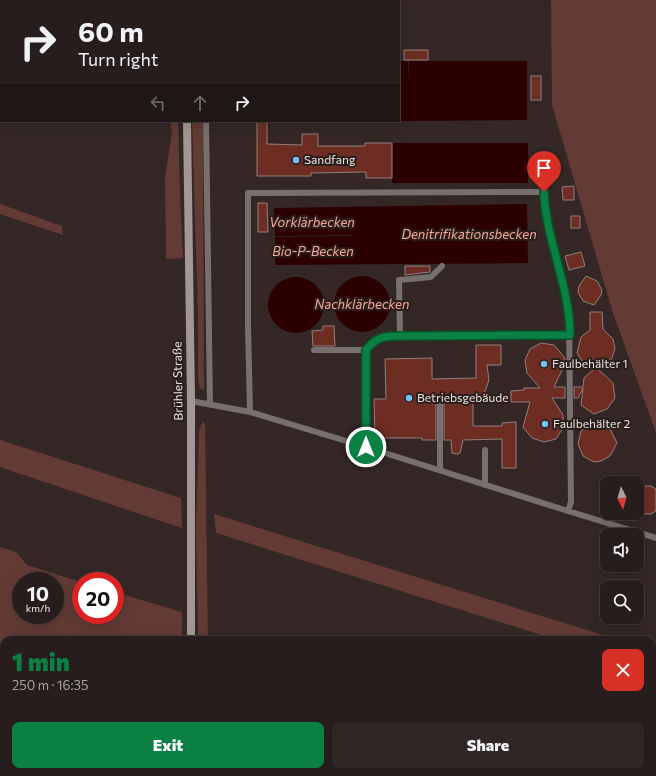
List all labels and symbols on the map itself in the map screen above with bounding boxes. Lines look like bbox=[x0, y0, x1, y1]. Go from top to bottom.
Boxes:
pin bbox=[527, 151, 561, 192]
place label: Sandfang bbox=[304, 152, 356, 166]
marker: Sandfang bbox=[291, 155, 301, 165]
water label: Vorklärbecken bbox=[269, 214, 355, 230]
water label: Denitrifikationsbecken bbox=[401, 226, 537, 242]
water label: Bio-P-Becken bbox=[272, 243, 354, 259]
water label: Nachklärbecken bbox=[315, 296, 409, 312]
street label: Brühler Straße bbox=[169, 341, 185, 421]
place label: Faulbehälter 1 bbox=[552, 356, 628, 370]
marker: Faulbehälter 1 bbox=[539, 359, 549, 369]
place label: Betriebsgebäude bbox=[417, 390, 509, 404]
marker: Betriebsgebäude bbox=[404, 393, 414, 403]
place label: Faulbehälter 2 bbox=[553, 416, 630, 430]
marker: Faulbehälter 2 bbox=[540, 419, 550, 429]
position arrow bbox=[345, 426, 387, 468]
north arrow bbox=[600, 476, 644, 520]
speed limit sign: 20 bbox=[72, 572, 124, 624]

